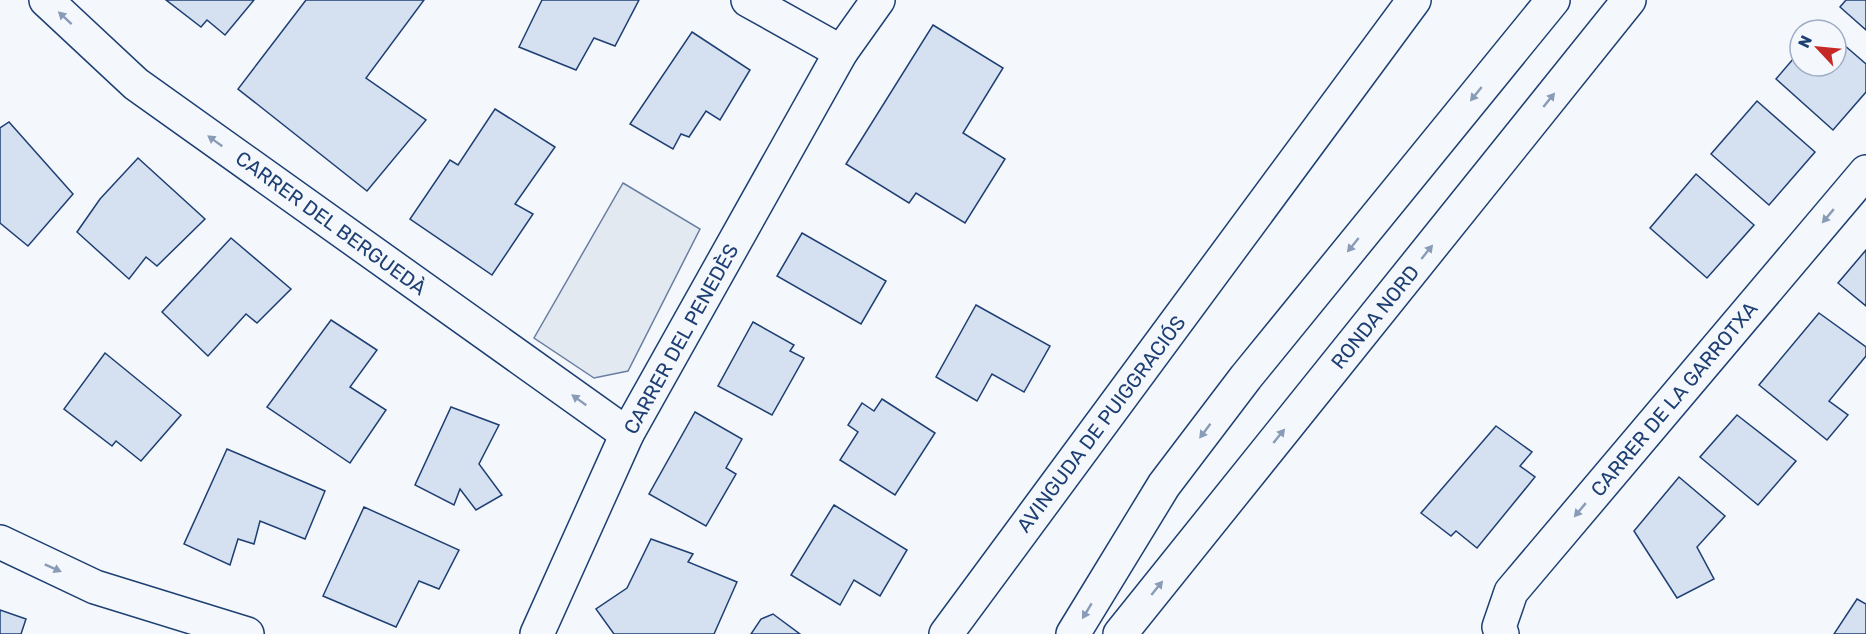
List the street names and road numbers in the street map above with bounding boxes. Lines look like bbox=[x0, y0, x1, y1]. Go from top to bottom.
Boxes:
street label: CARRER DEL BERGUEDÀ bbox=[231, 146, 431, 300]
street label: CARRER DEL PENEDÈS bbox=[619, 240, 743, 438]
street label: RONDA NORD bbox=[1326, 260, 1424, 374]
street label: CARRER DE LA GARROTXA bbox=[1586, 297, 1762, 501]
street label: AVINGUDA DE PUIGGRACIÓS bbox=[1012, 311, 1190, 537]

